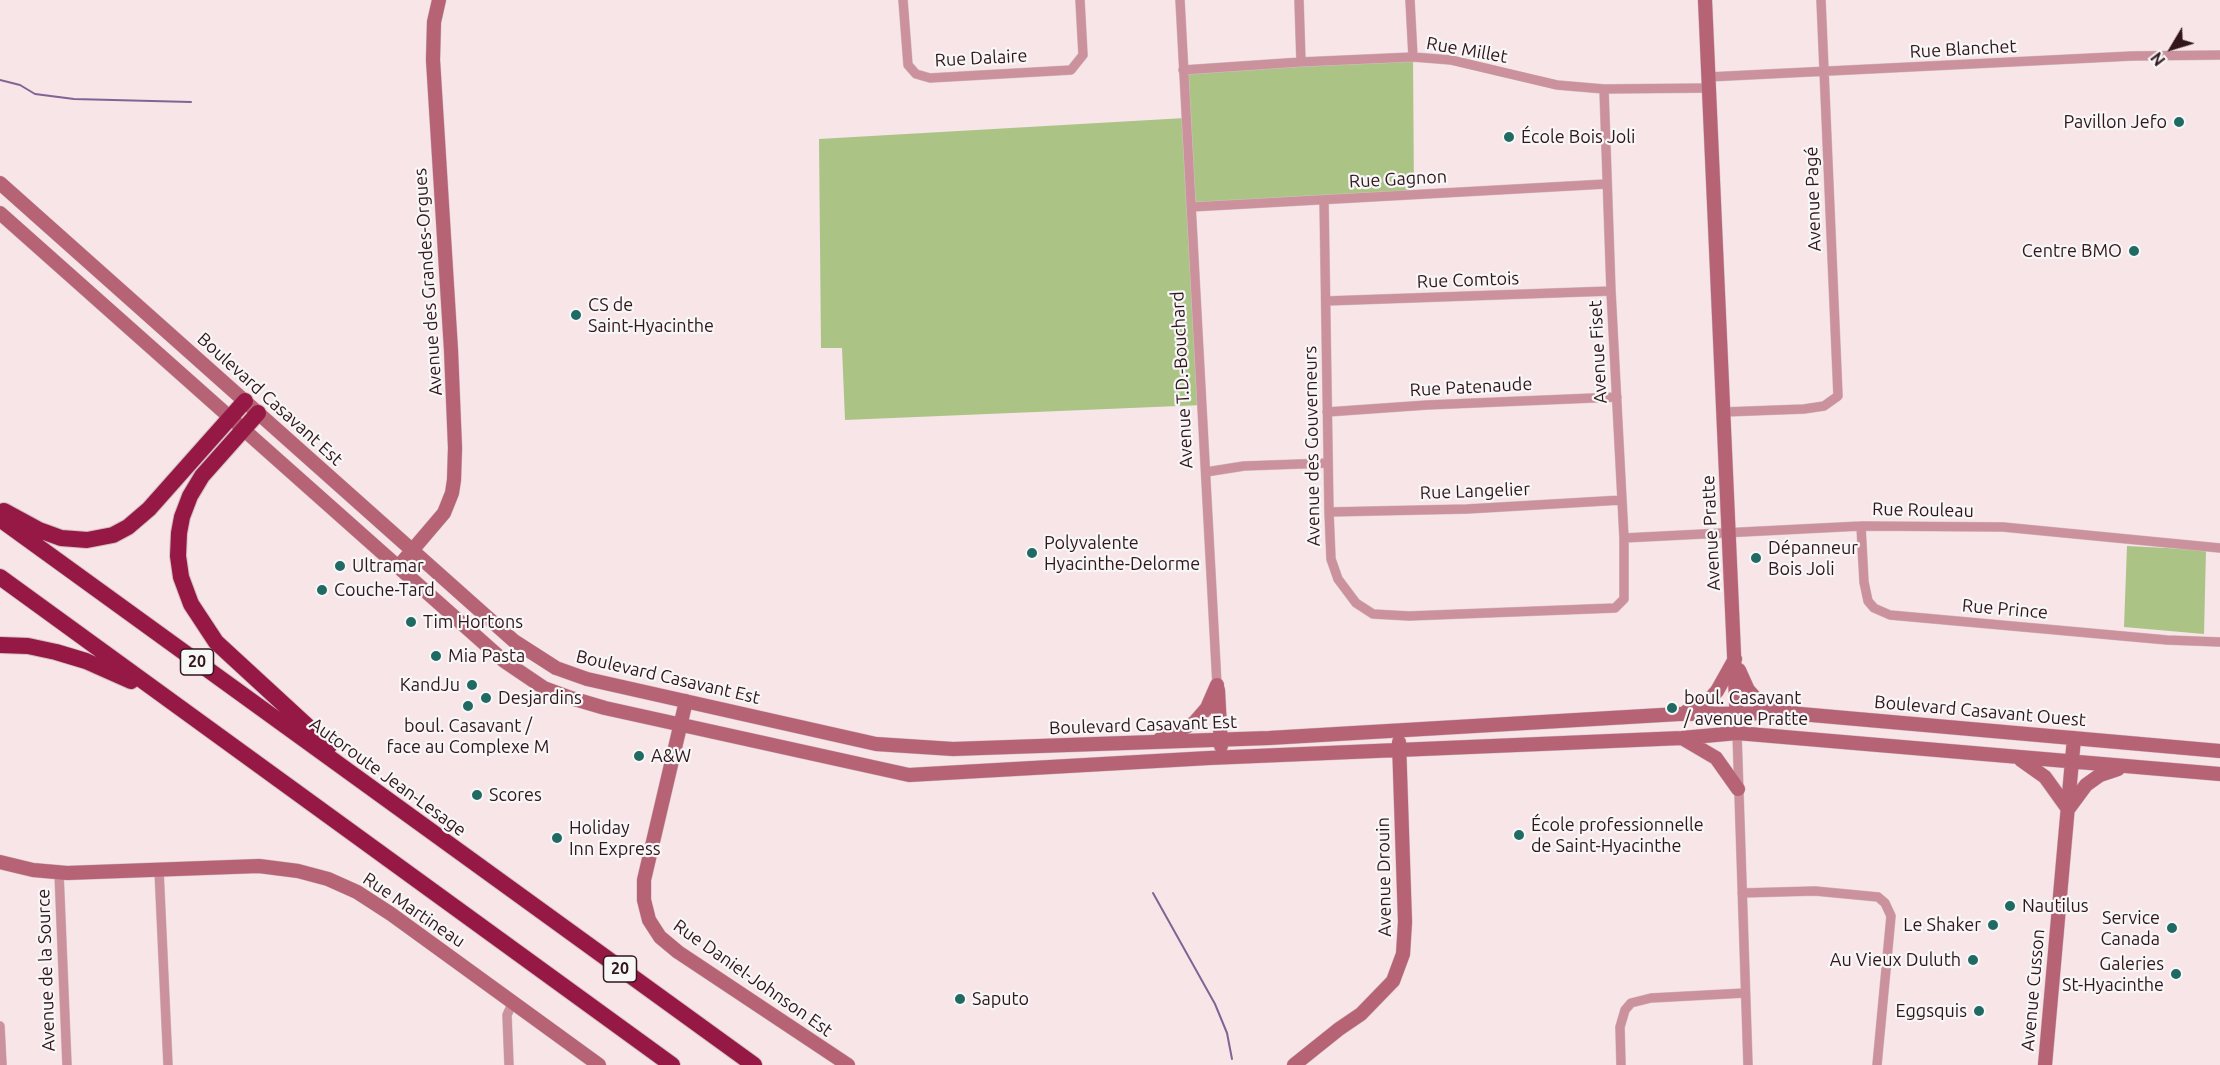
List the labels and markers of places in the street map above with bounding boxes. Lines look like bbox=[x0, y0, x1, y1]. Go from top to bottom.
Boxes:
place label: Pavillon Jefo bbox=[2063, 111, 2167, 133]
marker: Pavillon Jefo bbox=[2172, 115, 2186, 129]
place label: École Bois Joli bbox=[1521, 126, 1635, 148]
marker: École Bois Joli bbox=[1502, 130, 1516, 144]
place label: Centre BMO bbox=[2022, 240, 2122, 262]
marker: Centre BMO bbox=[2127, 244, 2141, 258]
place label: CS de Saint-Hyacinthe bbox=[588, 294, 714, 336]
marker: CS de Saint-Hyacinthe bbox=[569, 308, 583, 322]
place label: Polyvalente Hyacinthe-Delorme bbox=[1044, 532, 1200, 574]
place label: Dépanneur Bois Joli bbox=[1768, 537, 1858, 580]
marker: Polyvalente Hyacinthe-Delorme bbox=[1025, 546, 1039, 560]
marker: Dépanneur Bois Joli bbox=[1749, 551, 1763, 565]
place label: Ultramar bbox=[352, 555, 424, 577]
marker: Ultramar bbox=[333, 559, 347, 573]
place label: Couche-Tard bbox=[334, 579, 435, 601]
marker: Couche-Tard bbox=[315, 583, 329, 597]
place label: Tim Hortons bbox=[423, 611, 523, 633]
marker: Tim Hortons bbox=[404, 615, 418, 629]
place label: Mia Pasta bbox=[448, 645, 525, 667]
marker: Mia Pasta bbox=[429, 649, 443, 663]
place label: KandJu bbox=[400, 674, 460, 696]
marker: KandJu bbox=[465, 678, 479, 692]
place label: Desjardins bbox=[498, 687, 582, 709]
place label: boul. Casavant / avenue Pratte bbox=[1684, 687, 1808, 730]
marker: Desjardins bbox=[479, 691, 493, 705]
marker: boul. Casavant / face au Complexe M bbox=[461, 699, 475, 713]
marker: boul. Casavant / avenue Pratte bbox=[1665, 701, 1679, 715]
place label: boul. Casavant / face au Complexe M bbox=[387, 715, 549, 758]
place label: A&W bbox=[651, 745, 691, 767]
marker: A&W bbox=[632, 749, 646, 763]
place label: Scores bbox=[489, 784, 542, 806]
marker: Scores bbox=[470, 788, 484, 802]
place label: École professionnelle de Saint-Hyacinthe bbox=[1531, 814, 1704, 856]
place label: Holiday Inn Express bbox=[569, 817, 661, 860]
marker: École professionnelle de Saint-Hyacinthe bbox=[1512, 828, 1526, 842]
marker: Holiday Inn Express bbox=[550, 831, 564, 845]
place label: Nautilus bbox=[2022, 895, 2089, 917]
marker: Nautilus bbox=[2003, 899, 2017, 913]
place label: Service Canada bbox=[2100, 907, 2160, 950]
place label: Le Shaker bbox=[1903, 914, 1981, 936]
marker: Le Shaker bbox=[1986, 918, 2000, 932]
marker: Service Canada bbox=[2165, 921, 2179, 935]
place label: Au Vieux Duluth bbox=[1830, 949, 1961, 971]
marker: Au Vieux Duluth bbox=[1966, 953, 1980, 967]
place label: Galeries St-Hyacinthe bbox=[2062, 953, 2164, 996]
marker: Galeries St-Hyacinthe bbox=[2169, 967, 2183, 981]
place label: Saputo bbox=[972, 988, 1029, 1010]
marker: Saputo bbox=[953, 992, 967, 1006]
place label: Eggsquis bbox=[1896, 1000, 1967, 1022]
marker: Eggsquis bbox=[1972, 1004, 1986, 1018]

